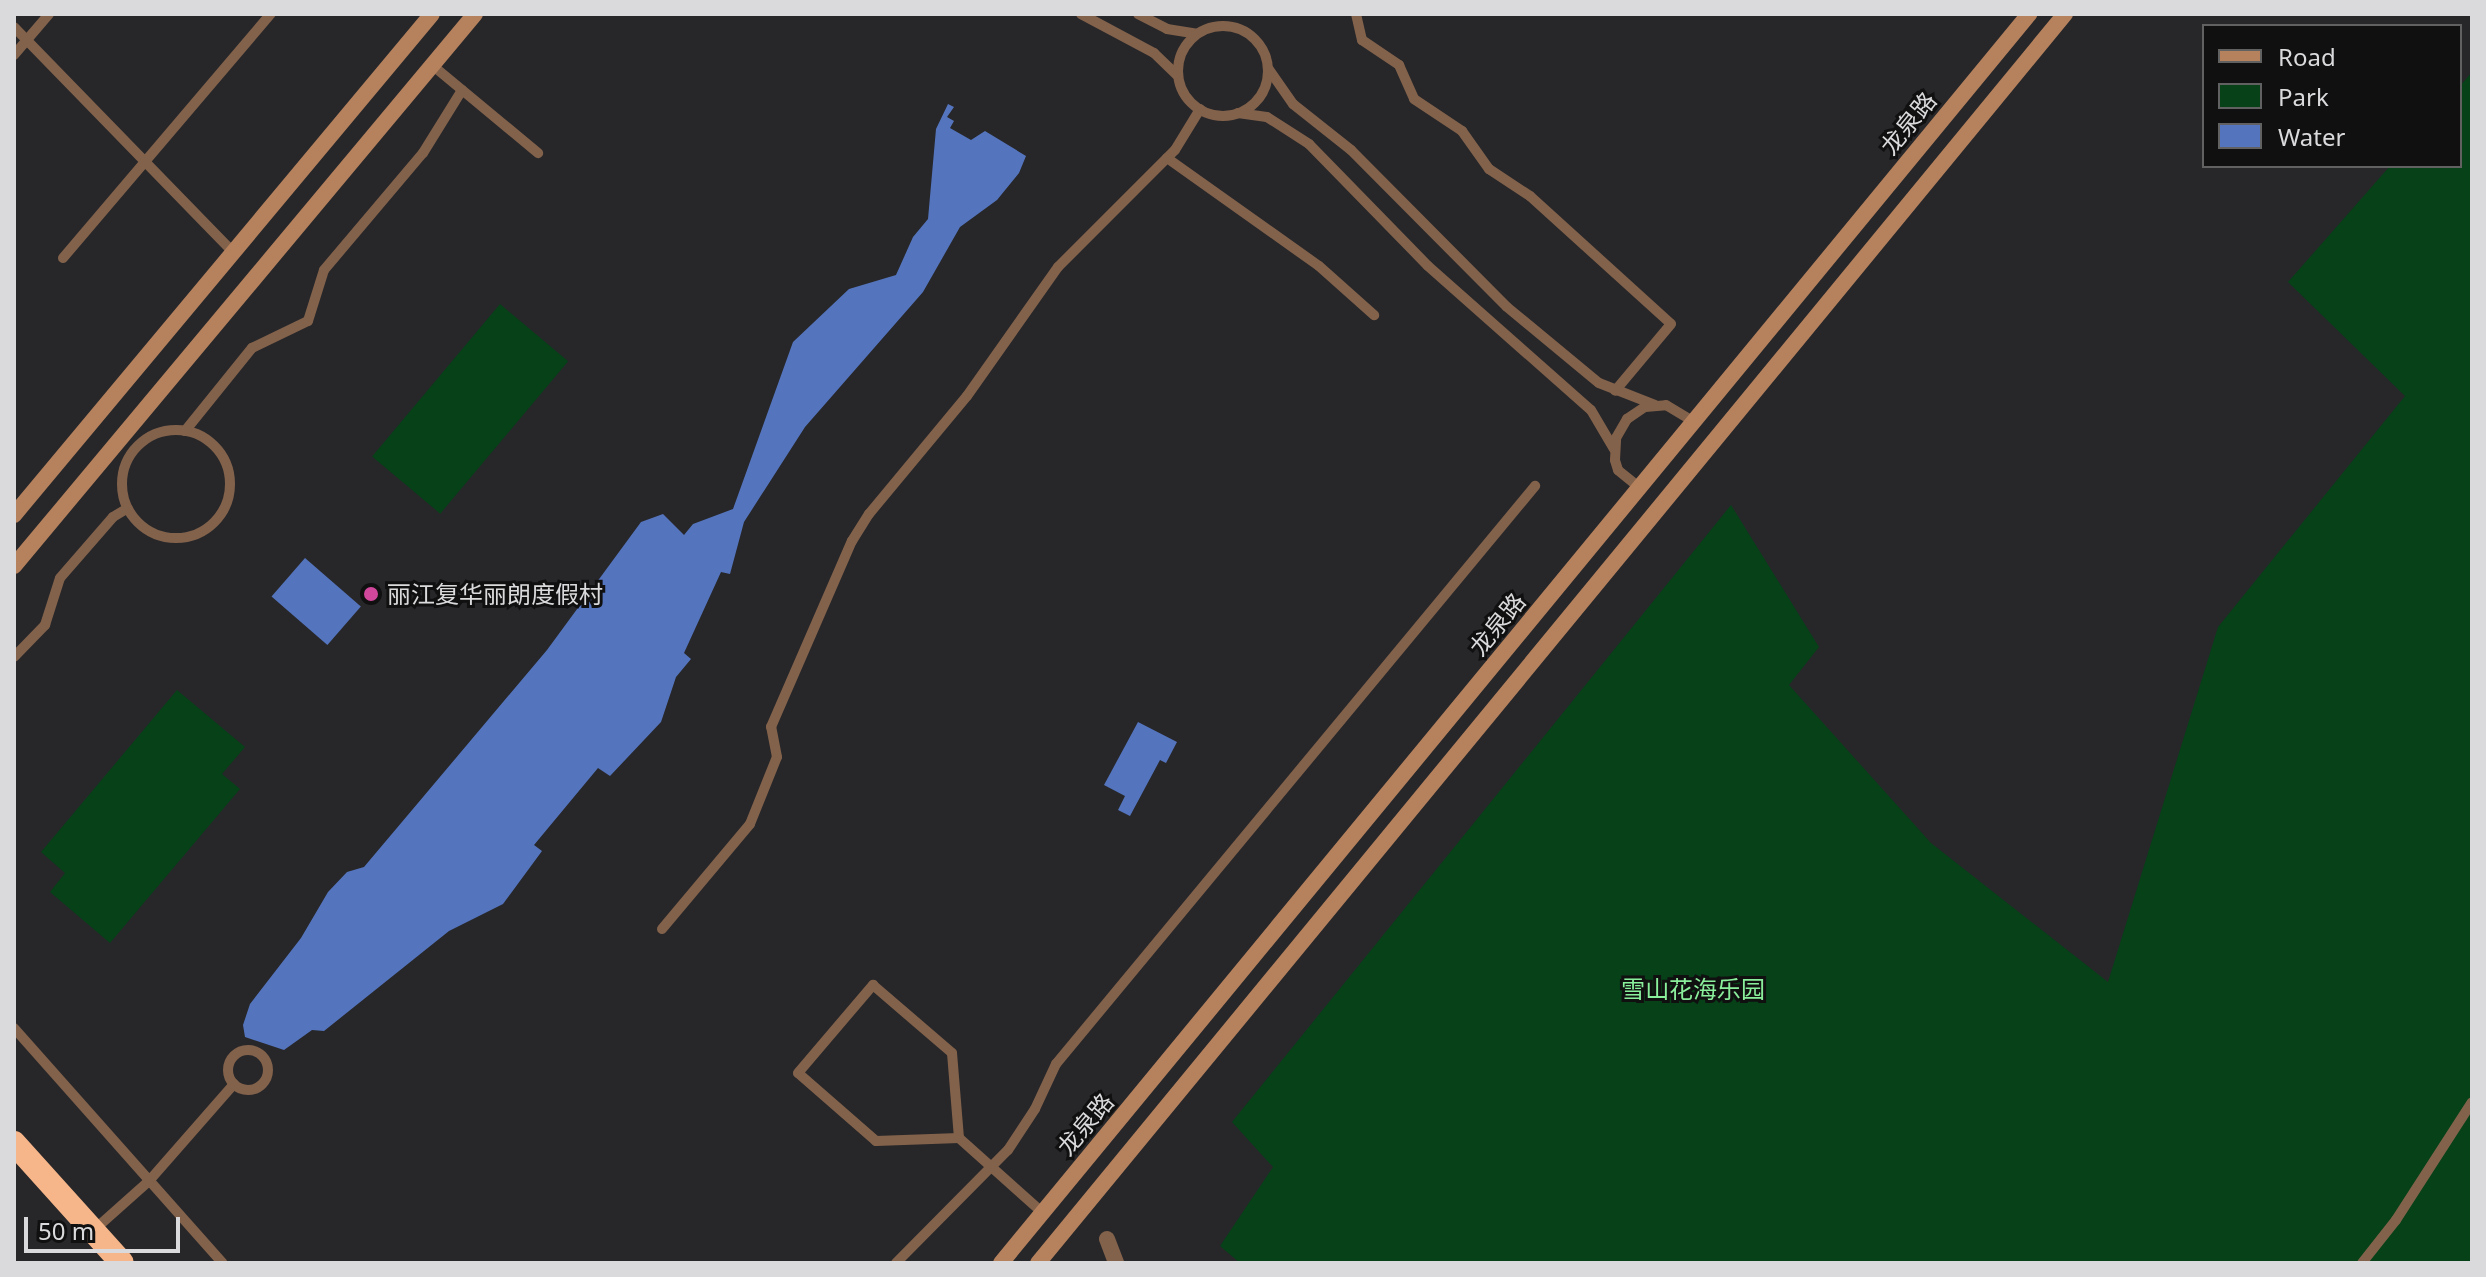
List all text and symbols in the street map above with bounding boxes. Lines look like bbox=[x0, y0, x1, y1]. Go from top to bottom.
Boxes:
legend bbox=[2202, 24, 2462, 168]
text: Road bbox=[2278, 40, 2336, 73]
text: Park bbox=[2278, 80, 2329, 113]
street label: 龙泉路 bbox=[1874, 86, 1942, 160]
text: Water bbox=[2278, 120, 2345, 153]
place label: 丽江复华丽朗度假村 bbox=[387, 580, 603, 608]
marker: 丽江复华丽朗度假村 bbox=[362, 585, 380, 603]
street label: 龙泉路 bbox=[1463, 587, 1531, 661]
park label: 雪山花海乐园 bbox=[1621, 975, 1765, 1003]
street label: 龙泉路 bbox=[1051, 1087, 1119, 1161]
scale bar bbox=[28, 1201, 184, 1251]
text: 50 m bbox=[38, 1214, 94, 1247]

